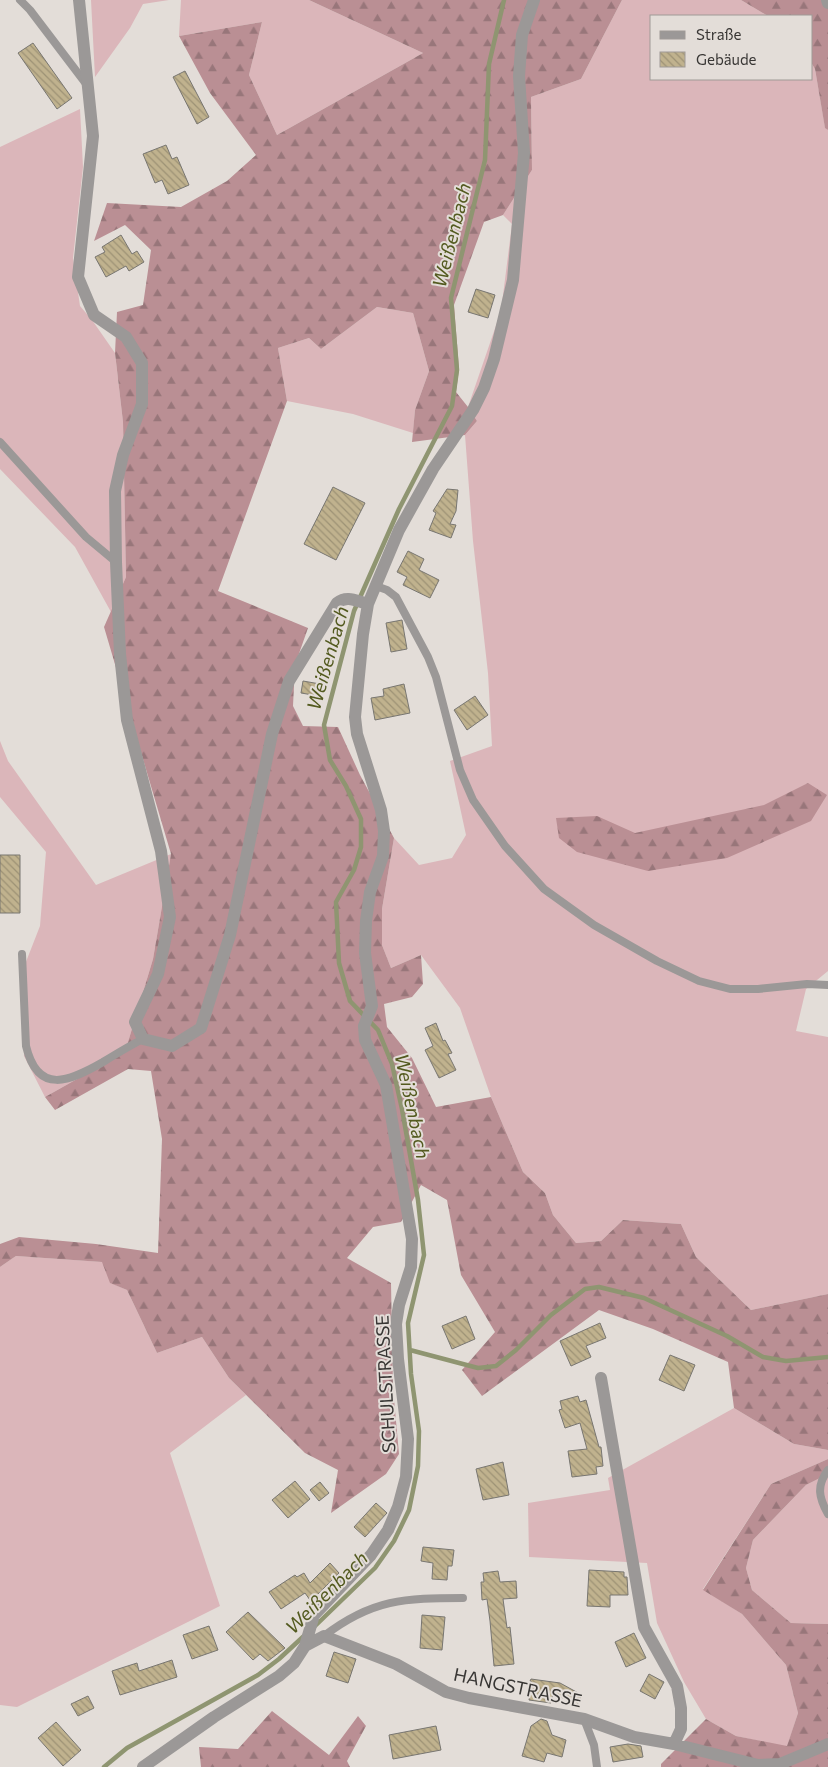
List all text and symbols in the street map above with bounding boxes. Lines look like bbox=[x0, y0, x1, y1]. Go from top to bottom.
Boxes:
legend bbox=[650, 15, 813, 80]
text: Straße bbox=[696, 25, 742, 43]
text: Gebäude bbox=[696, 50, 757, 68]
water label: Weißenbach bbox=[427, 180, 475, 290]
water label: Weißenbach bbox=[301, 603, 353, 713]
water label: Weißenbach bbox=[391, 1051, 435, 1161]
street label: SCHULSTRASSE bbox=[370, 1315, 400, 1453]
water label: Weißenbach bbox=[280, 1546, 372, 1638]
street label: HANGSTRASSE bbox=[452, 1663, 584, 1711]

